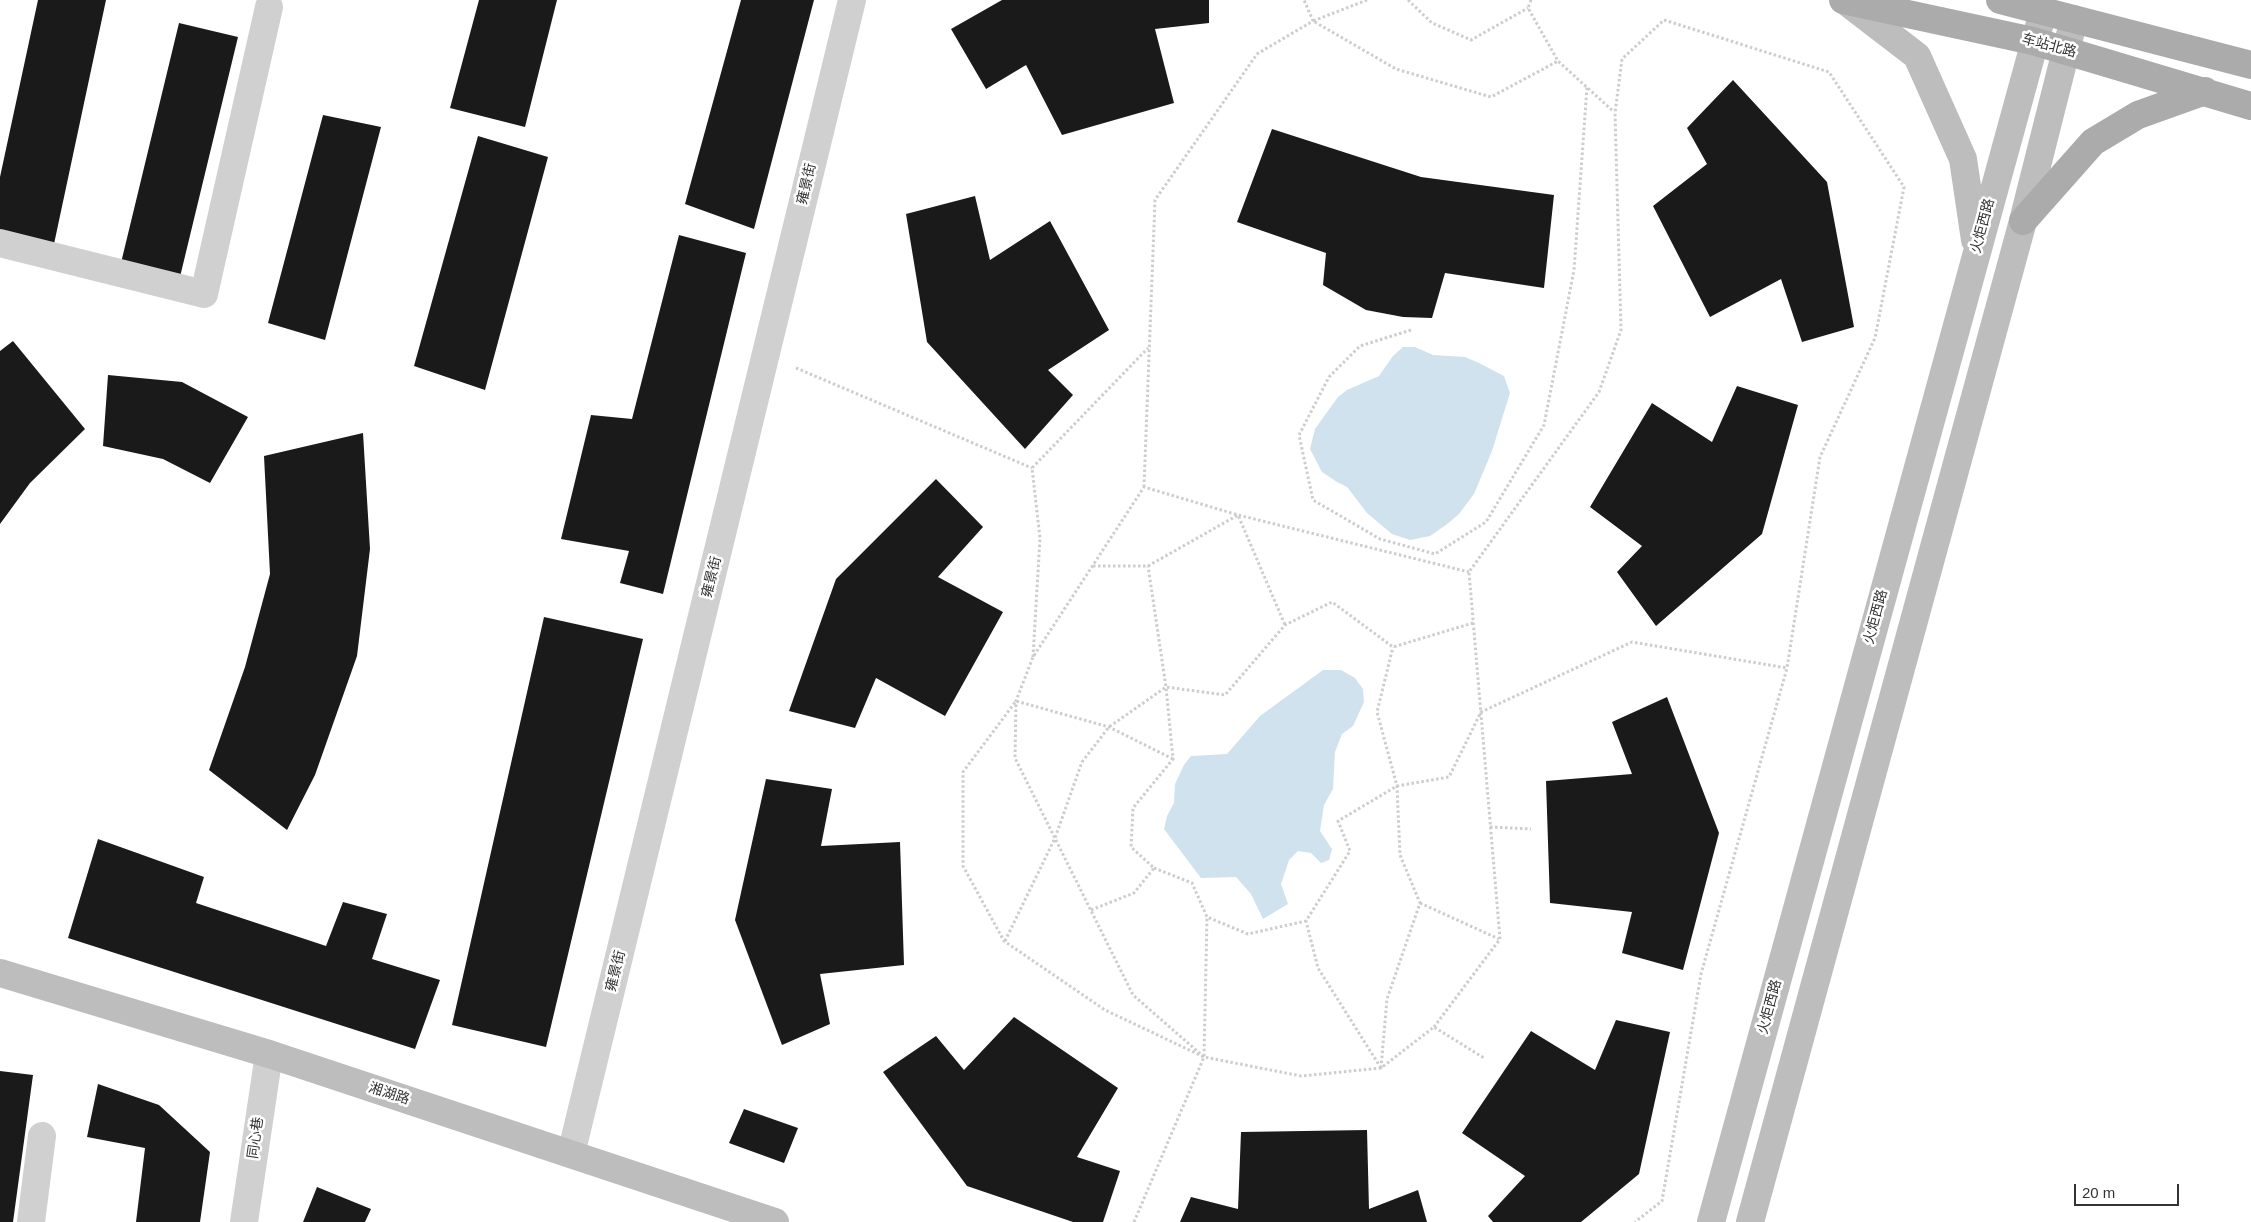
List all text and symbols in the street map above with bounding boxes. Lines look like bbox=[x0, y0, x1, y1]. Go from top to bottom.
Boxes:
street label: 车站北路 bbox=[2020, 31, 2078, 61]
street label: 雍景街 bbox=[794, 162, 820, 206]
street label: 火炬西路 bbox=[1968, 197, 1998, 255]
street label: 雍景街 bbox=[699, 555, 725, 599]
street label: 火炬西路 bbox=[1861, 588, 1891, 646]
street label: 雍景街 bbox=[603, 949, 629, 993]
street label: 火炬西路 bbox=[1755, 978, 1785, 1036]
street label: 湘湖路 bbox=[366, 1080, 412, 1108]
street label: 同心巷 bbox=[245, 1116, 267, 1160]
scale bar bbox=[2076, 1174, 2181, 1206]
text: 20 m bbox=[2082, 1184, 2115, 1201]

